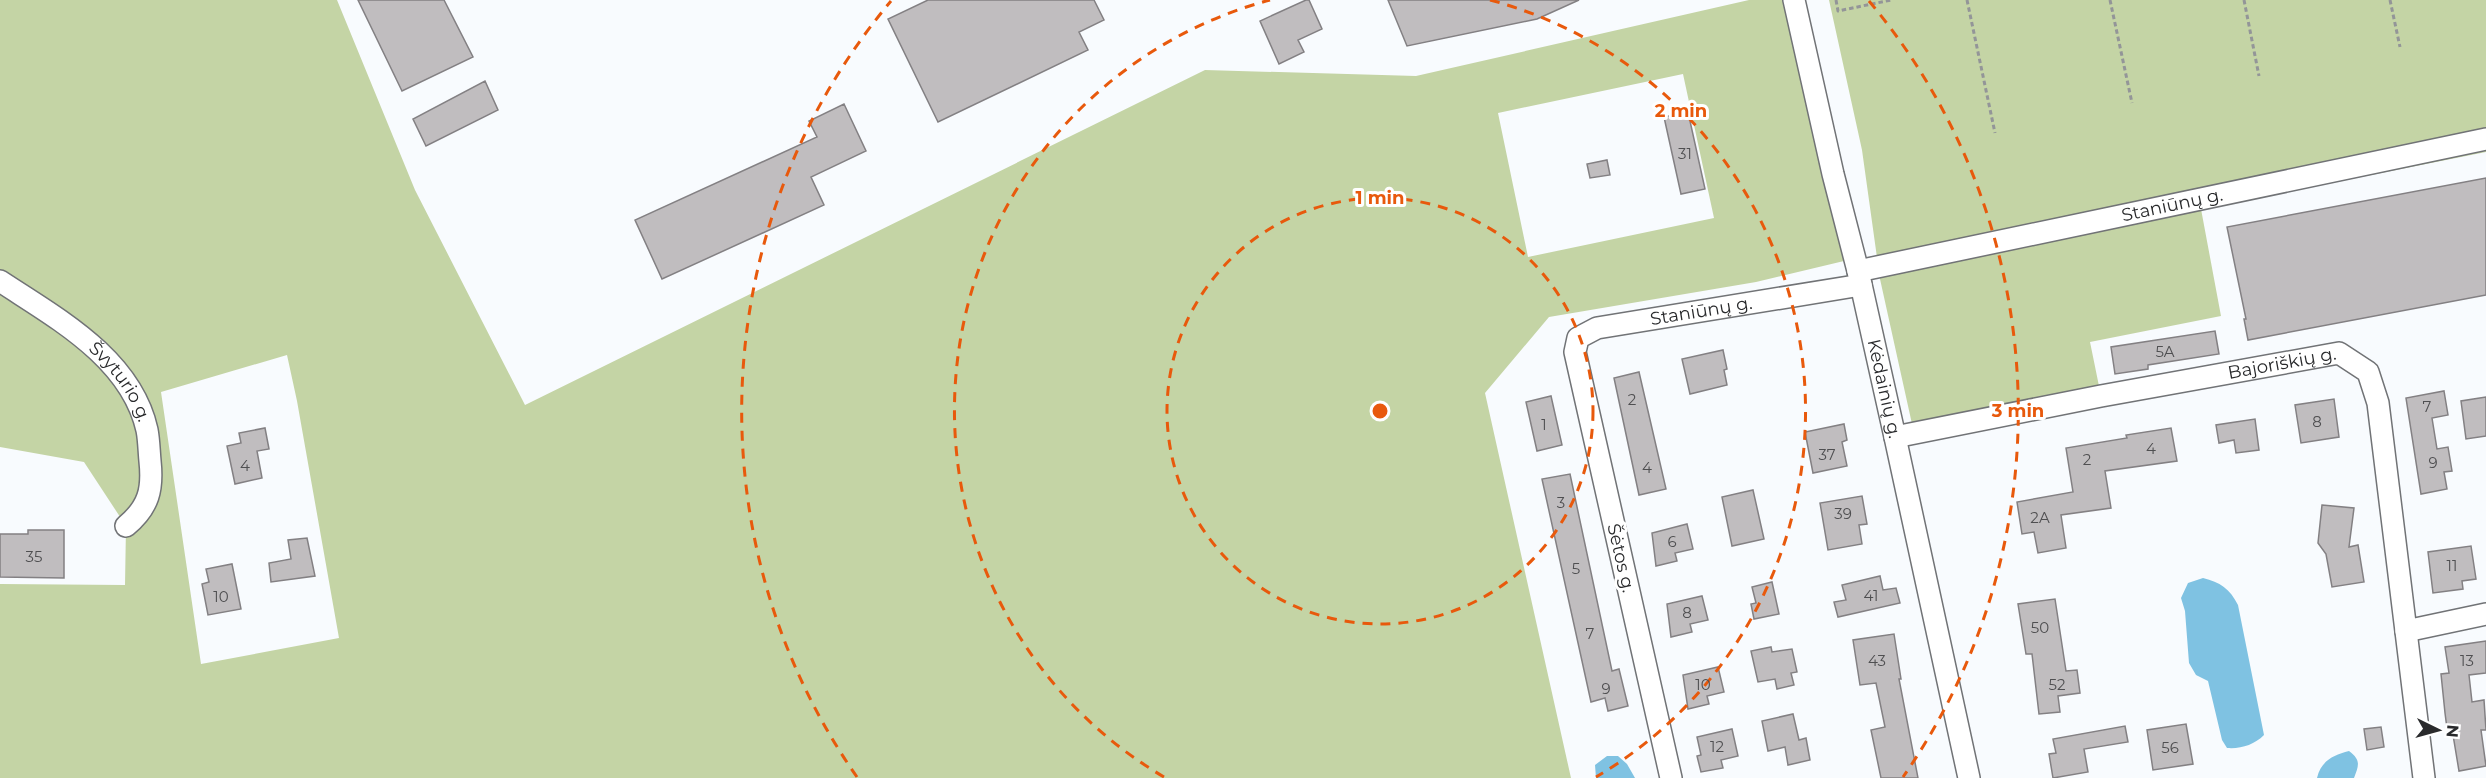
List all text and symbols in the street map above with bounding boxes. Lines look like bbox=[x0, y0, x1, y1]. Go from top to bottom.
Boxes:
text: 2 min bbox=[1655, 100, 1707, 122]
house number: 31 bbox=[1678, 144, 1692, 163]
street label: Staniūnų g. bbox=[2119, 184, 2225, 226]
text: 1 min bbox=[1356, 187, 1404, 209]
street label: Staniūnų g. bbox=[1649, 292, 1754, 330]
street label: Švyturio g. bbox=[84, 337, 155, 425]
street label: Kėdainių g. bbox=[1863, 337, 1906, 440]
house number: 5A bbox=[2155, 342, 2175, 361]
street label: Bajoriškių g. bbox=[2226, 343, 2338, 384]
house number: 2 bbox=[1628, 390, 1636, 409]
house number: 7 bbox=[2423, 397, 2432, 416]
text: 3 min bbox=[1991, 400, 2044, 422]
centre of rings bbox=[1370, 401, 1390, 421]
house number: 8 bbox=[2312, 412, 2322, 431]
house number: 1 bbox=[1541, 415, 1547, 434]
house number: 4 bbox=[2146, 439, 2156, 458]
house number: 37 bbox=[1818, 445, 1836, 464]
house number: 2 bbox=[2083, 450, 2091, 469]
house number: 9 bbox=[2428, 453, 2438, 472]
house number: 4 bbox=[240, 456, 250, 475]
house number: 4 bbox=[1642, 458, 1652, 477]
house number: 3 bbox=[1557, 493, 1565, 512]
house number: 39 bbox=[1834, 504, 1852, 523]
house number: 2A bbox=[2030, 508, 2050, 527]
street label: Šėtos g. bbox=[1602, 521, 1640, 595]
house number: 6 bbox=[1667, 532, 1677, 551]
house number: 35 bbox=[26, 547, 42, 566]
house number: 11 bbox=[2447, 556, 2457, 575]
house number: 5 bbox=[1572, 559, 1580, 578]
house number: 41 bbox=[1864, 586, 1878, 605]
house number: 10 bbox=[213, 587, 229, 606]
house number: 8 bbox=[1682, 603, 1692, 622]
house number: 50 bbox=[2031, 618, 2049, 637]
house number: 7 bbox=[1586, 624, 1595, 643]
house number: 43 bbox=[1868, 651, 1886, 670]
house number: 13 bbox=[2460, 651, 2474, 670]
house number: 10 bbox=[1695, 675, 1711, 694]
house number: 52 bbox=[2049, 675, 2065, 694]
house number: 9 bbox=[1601, 679, 1611, 698]
north arrow bbox=[2408, 700, 2468, 760]
text: N bbox=[2442, 724, 2462, 739]
house number: 12 bbox=[1710, 737, 1724, 756]
house number: 56 bbox=[2161, 738, 2179, 757]

